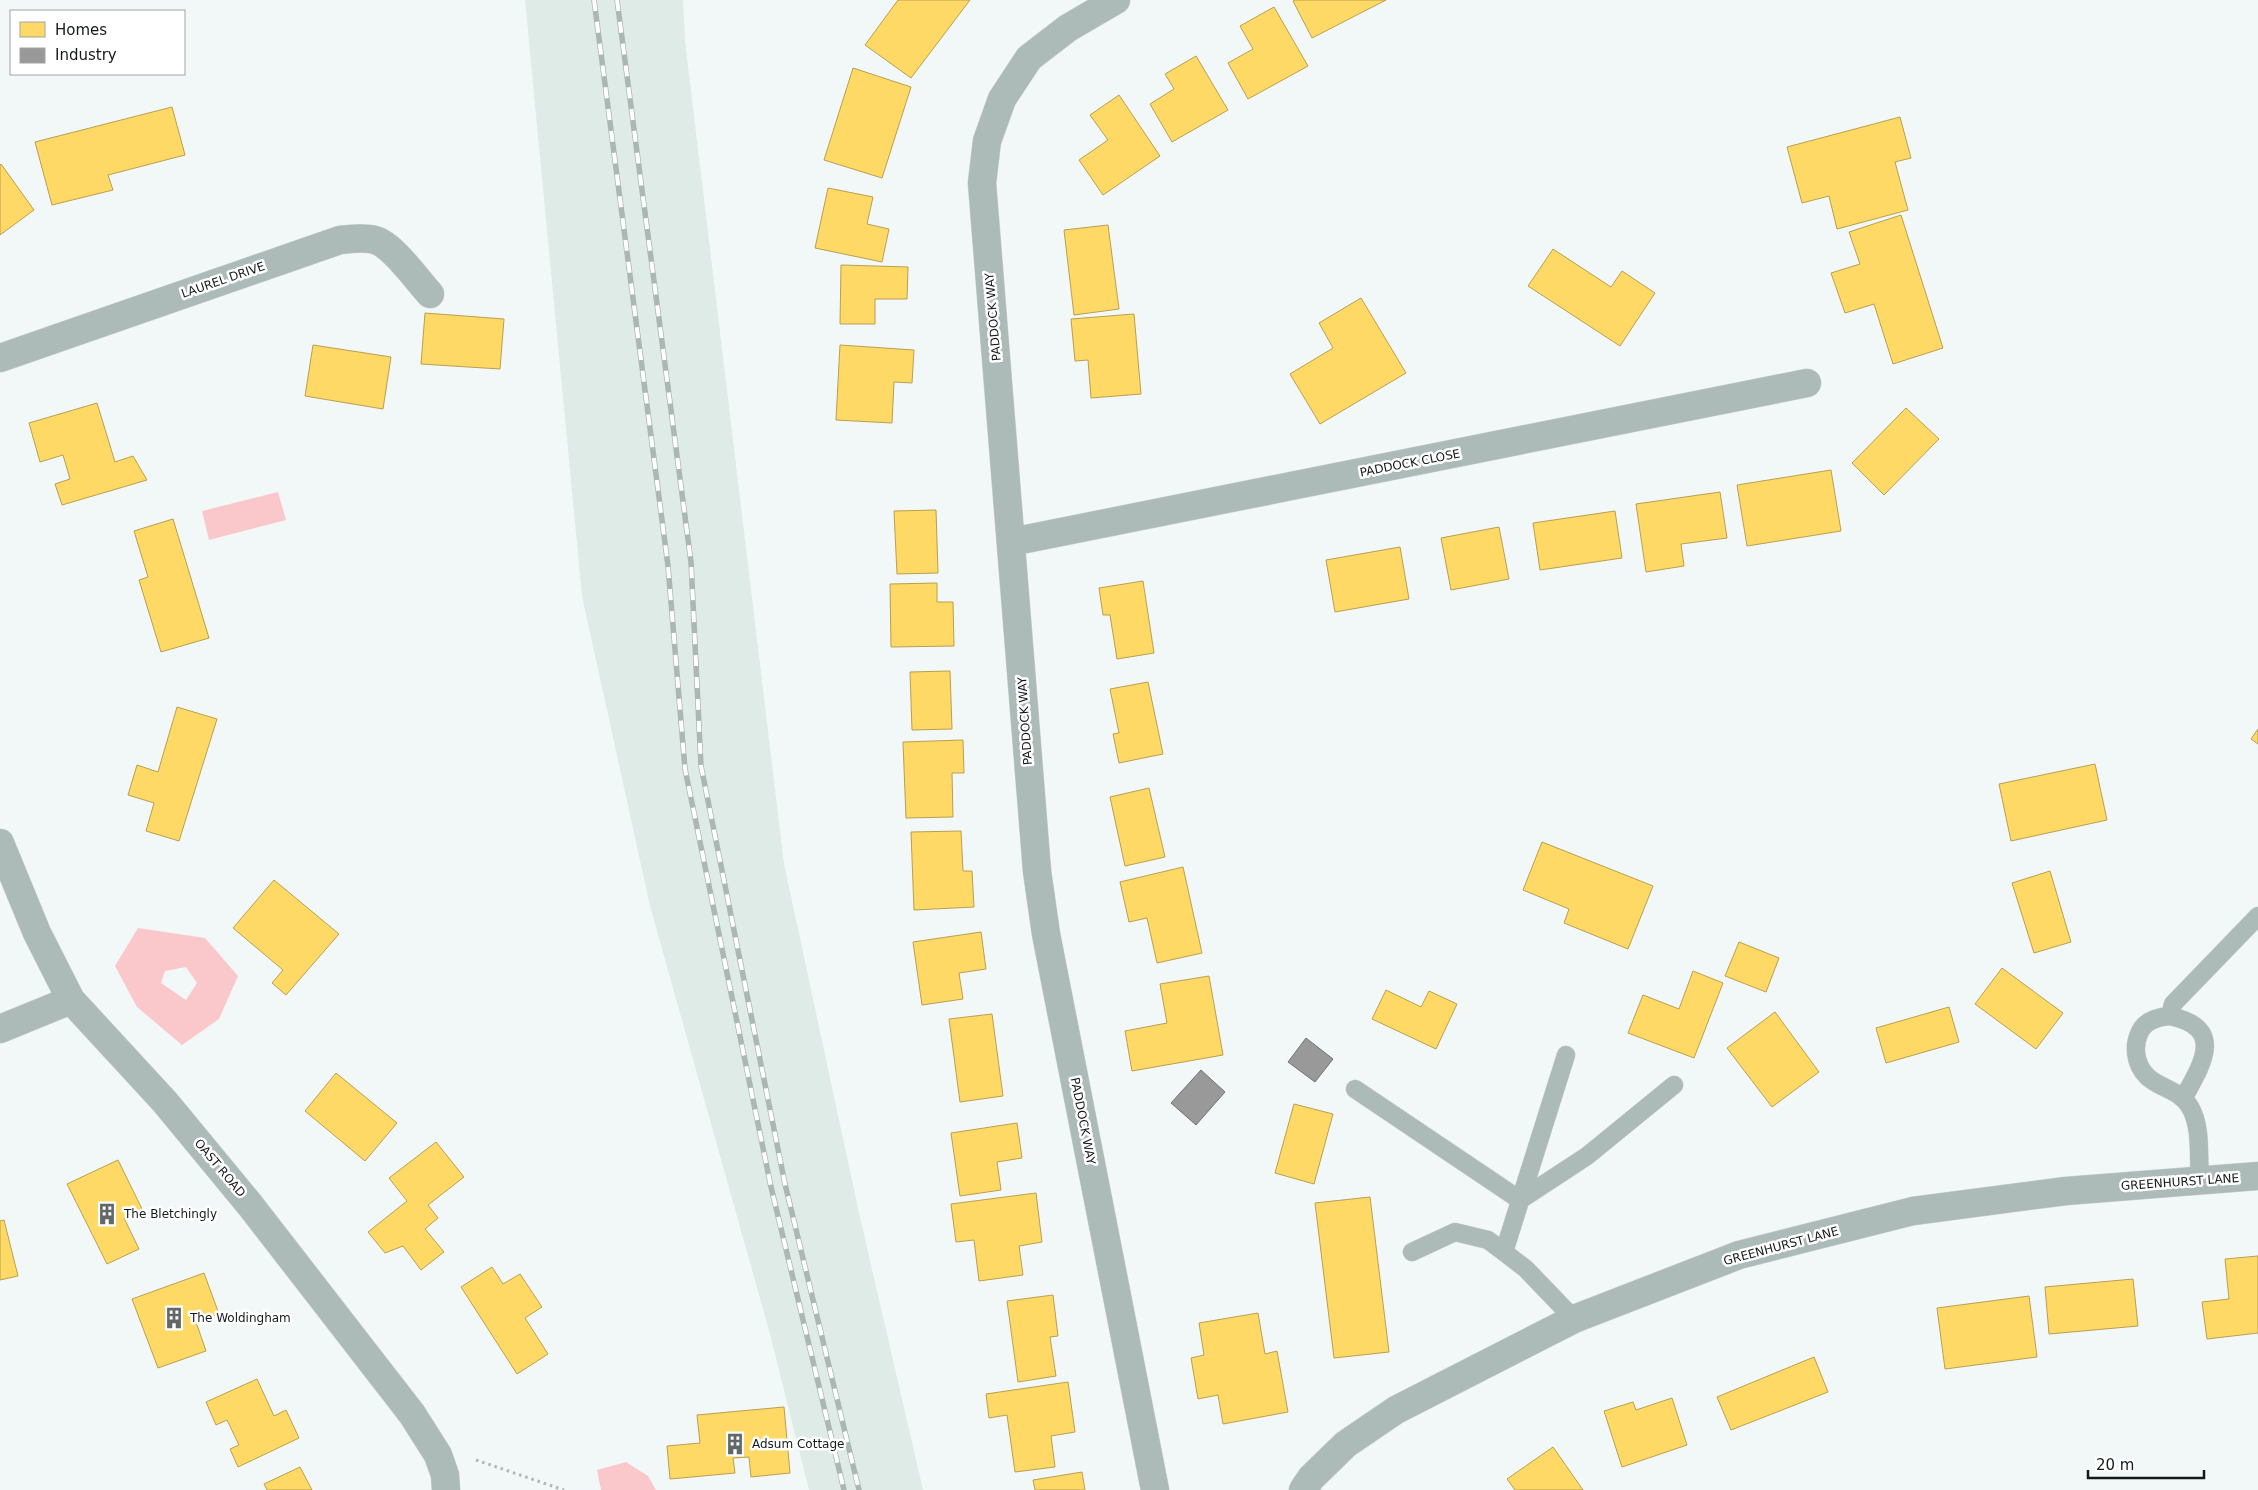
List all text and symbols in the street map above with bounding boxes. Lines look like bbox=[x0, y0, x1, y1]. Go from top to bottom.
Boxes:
legend bbox=[10, 10, 185, 75]
text: Homes bbox=[55, 21, 107, 39]
text: Industry bbox=[55, 46, 117, 64]
street label: LAUREL DRIVE bbox=[179, 259, 267, 301]
street label: PADDOCK WAY bbox=[982, 272, 1004, 362]
street label: PADDOCK CLOSE bbox=[1359, 446, 1461, 480]
street label: PADDOCK WAY bbox=[1015, 676, 1035, 766]
street label: PADDOCK WAY bbox=[1068, 1076, 1098, 1166]
street label: OAST ROAD bbox=[192, 1136, 248, 1200]
street label: GREENHURST LANE bbox=[2120, 1171, 2240, 1193]
building icon: The Bletchingly bbox=[94, 1201, 120, 1227]
place label: The Bletchingly bbox=[123, 1207, 217, 1221]
street label: GREENHURST LANE bbox=[1722, 1224, 1840, 1268]
building icon: The Woldingham bbox=[161, 1305, 187, 1331]
place label: The Woldingham bbox=[189, 1311, 291, 1325]
building icon: Adsum Cottage bbox=[722, 1431, 748, 1457]
place label: Adsum Cottage bbox=[752, 1437, 844, 1451]
scale bar bbox=[2088, 1448, 2204, 1480]
text: 20 m bbox=[2096, 1456, 2134, 1474]

